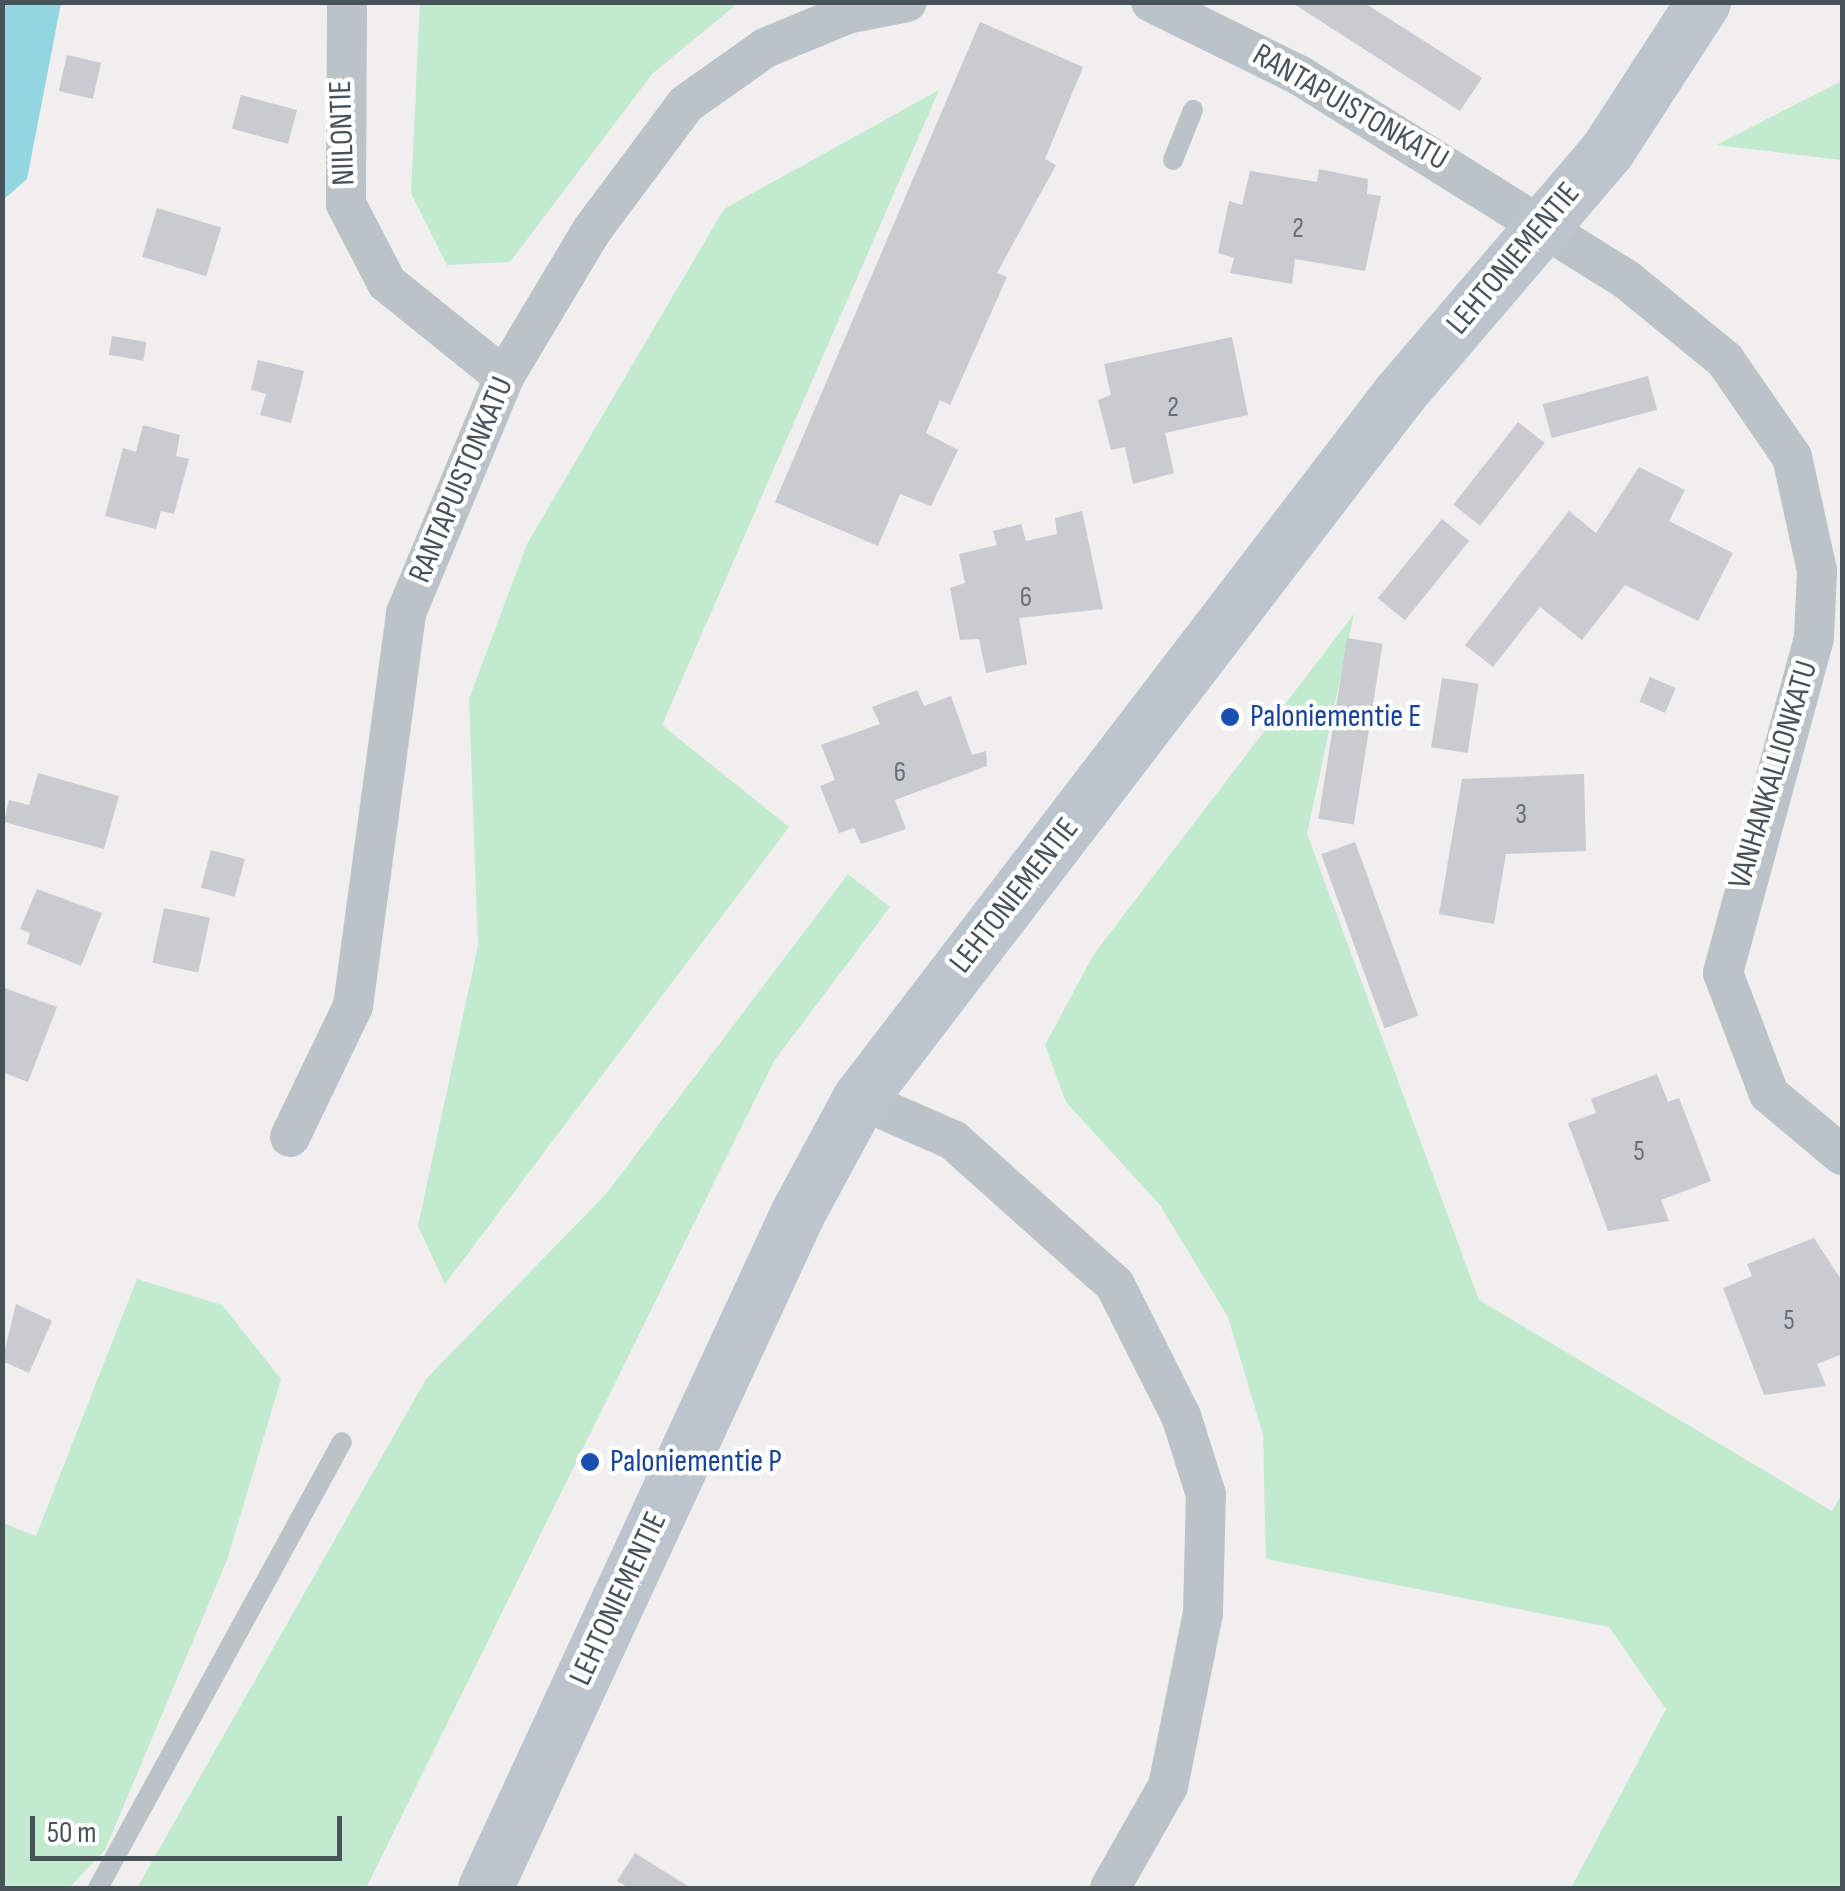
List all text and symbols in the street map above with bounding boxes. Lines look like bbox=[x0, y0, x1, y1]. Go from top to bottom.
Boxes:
street label: RANTAPUISTONKATU bbox=[1245, 36, 1455, 180]
street label: NIILONTIE bbox=[322, 80, 364, 186]
street label: LEHTONIEMENTIE bbox=[1439, 175, 1589, 343]
house number: 2 bbox=[1292, 212, 1304, 246]
street label: RANTAPUISTONKATU bbox=[401, 371, 523, 589]
house number: 2 bbox=[1167, 391, 1179, 425]
house number: 6 bbox=[1020, 581, 1032, 615]
street label: VANHANKALLIONKATU bbox=[1721, 657, 1827, 893]
place label: Paloniementie E bbox=[1250, 698, 1421, 736]
marker: Paloniementie E bbox=[1219, 706, 1241, 728]
house number: 6 bbox=[894, 756, 906, 790]
house number: 3 bbox=[1515, 798, 1527, 832]
street label: LEHTONIEMENTIE bbox=[942, 811, 1088, 981]
house number: 5 bbox=[1633, 1135, 1645, 1169]
house number: 5 bbox=[1783, 1304, 1795, 1338]
place label: Paloniementie P bbox=[610, 1443, 782, 1481]
marker: Paloniementie P bbox=[579, 1451, 601, 1473]
street label: LEHTONIEMENTIE bbox=[562, 1506, 676, 1692]
scale bar bbox=[35, 1796, 348, 1858]
text: 50 m bbox=[47, 1815, 96, 1851]

